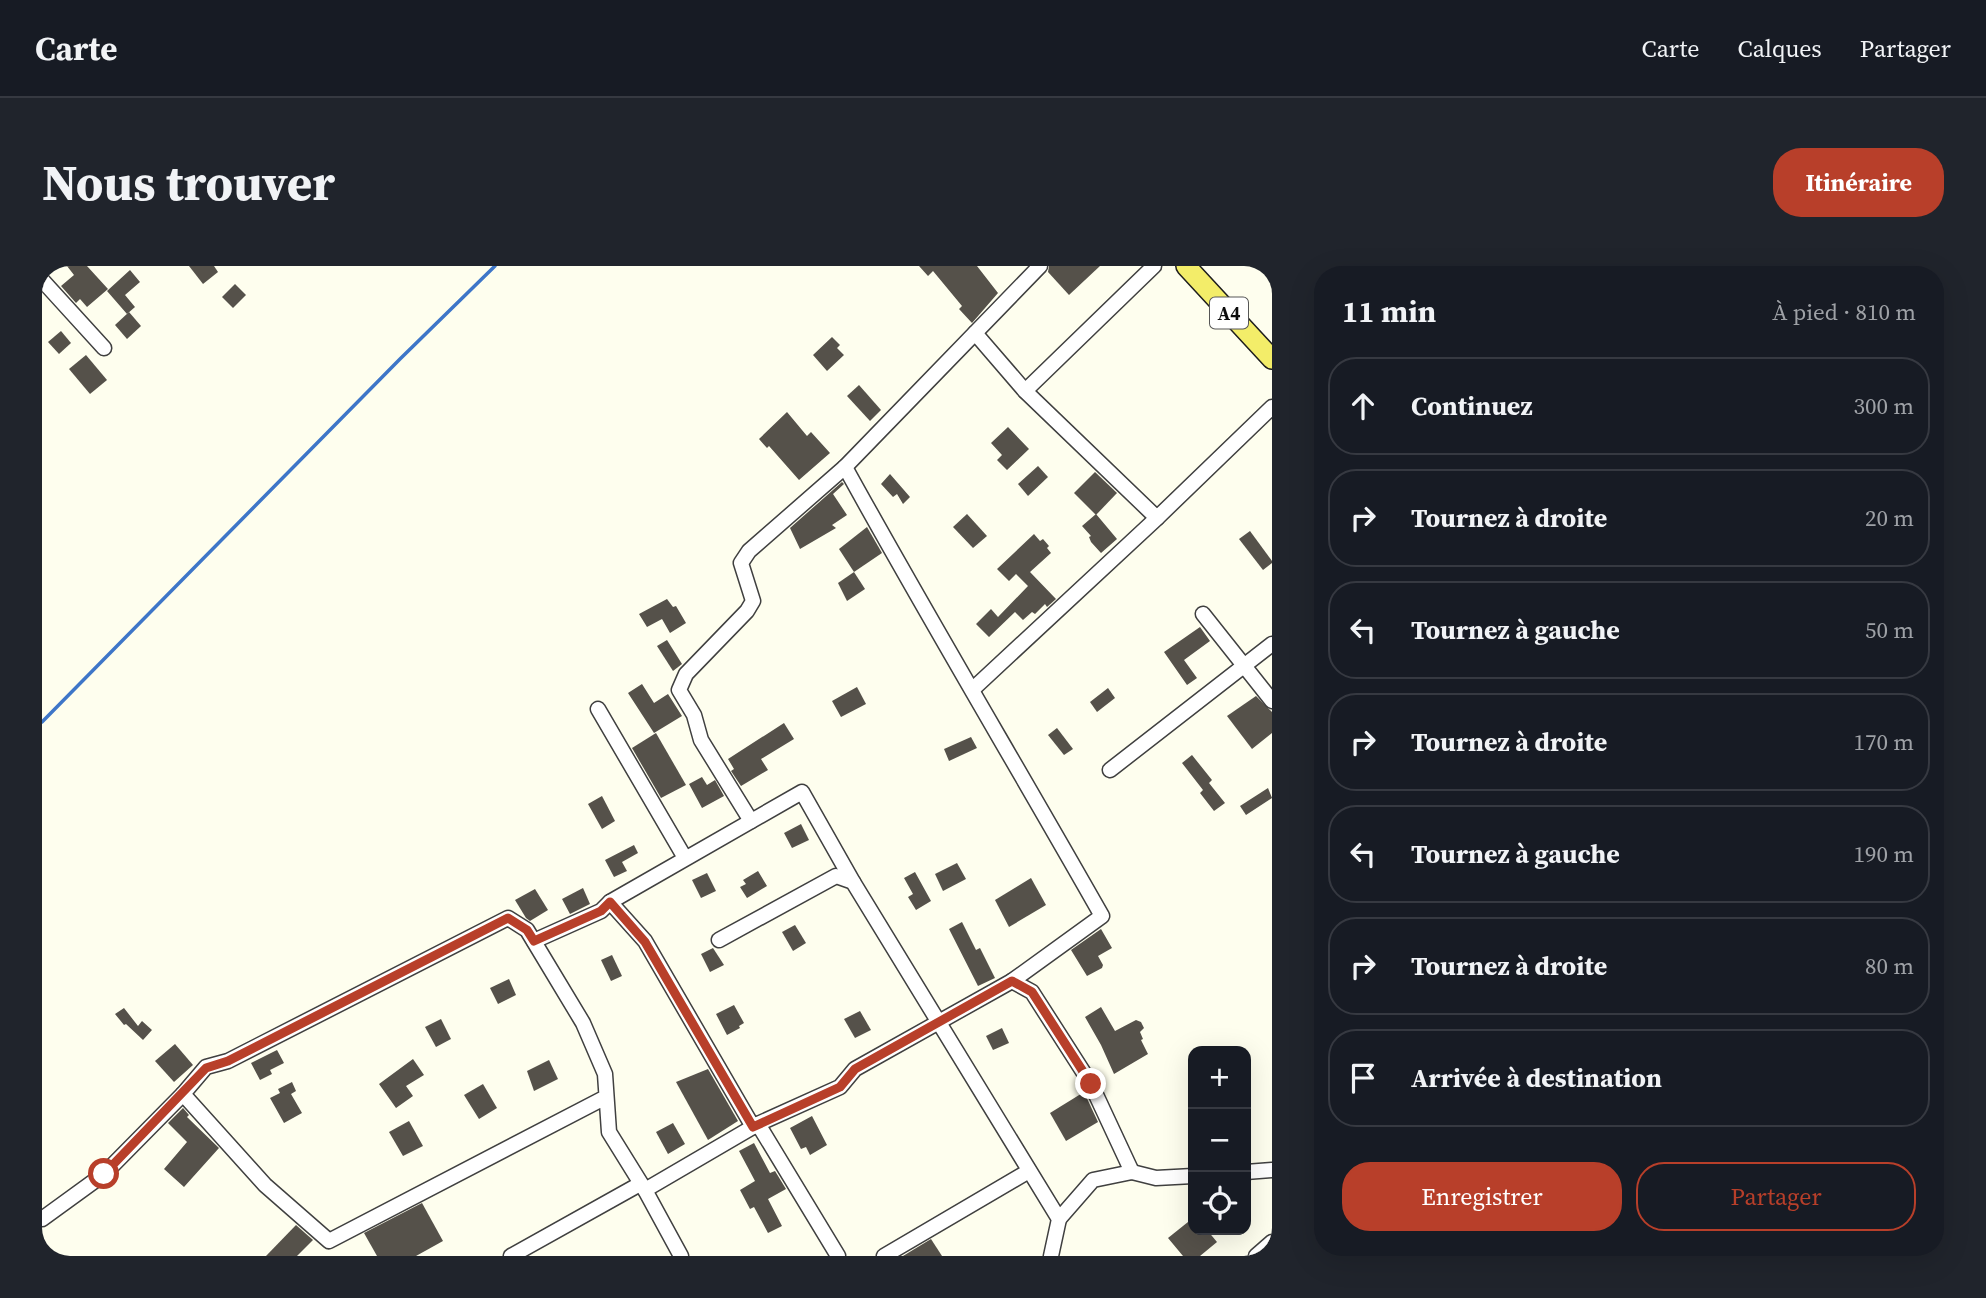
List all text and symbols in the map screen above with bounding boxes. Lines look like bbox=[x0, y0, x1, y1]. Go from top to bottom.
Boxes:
text: Carte bbox=[35, 26, 117, 71]
text: Carte bbox=[1642, 32, 1700, 65]
text: Calques bbox=[1738, 32, 1822, 65]
text: Partager bbox=[1860, 32, 1951, 65]
button: Itinéraire bbox=[1773, 148, 1944, 217]
text: Nous trouver bbox=[42, 149, 335, 216]
text: 11 min bbox=[1342, 291, 1436, 332]
text: À pied · 810 m bbox=[1772, 296, 1916, 328]
road number: A4 bbox=[1210, 298, 1248, 328]
icon: ahead bbox=[1344, 387, 1382, 425]
text: Continuez bbox=[1411, 388, 1532, 424]
text: 300 m bbox=[1853, 390, 1914, 422]
icon: right bbox=[1344, 499, 1382, 537]
text: Tournez à droite bbox=[1411, 500, 1607, 536]
text: 20 m bbox=[1865, 502, 1914, 534]
icon: left bbox=[1344, 611, 1382, 649]
text: Tournez à gauche bbox=[1411, 612, 1620, 648]
text: 50 m bbox=[1865, 614, 1914, 646]
icon: right bbox=[1344, 723, 1382, 761]
text: Tournez à droite bbox=[1411, 724, 1607, 760]
text: 170 m bbox=[1853, 726, 1914, 758]
icon: left bbox=[1344, 835, 1382, 873]
text: Tournez à gauche bbox=[1411, 836, 1620, 872]
text: 190 m bbox=[1853, 838, 1914, 870]
icon: right bbox=[1344, 947, 1382, 985]
text: Tournez à droite bbox=[1411, 948, 1607, 984]
text: 80 m bbox=[1865, 950, 1914, 982]
map controls bbox=[1188, 1046, 1251, 1235]
button: + bbox=[1188, 1046, 1251, 1109]
icon: arrive bbox=[1344, 1059, 1382, 1097]
text: Arrivée à destination bbox=[1411, 1060, 1662, 1096]
route end bbox=[1075, 1068, 1106, 1099]
button: − bbox=[1188, 1109, 1251, 1172]
route start bbox=[88, 1158, 119, 1189]
button: Enregistrer bbox=[1342, 1162, 1622, 1231]
button: Partager bbox=[1636, 1162, 1916, 1231]
button: locate bbox=[1188, 1172, 1251, 1235]

